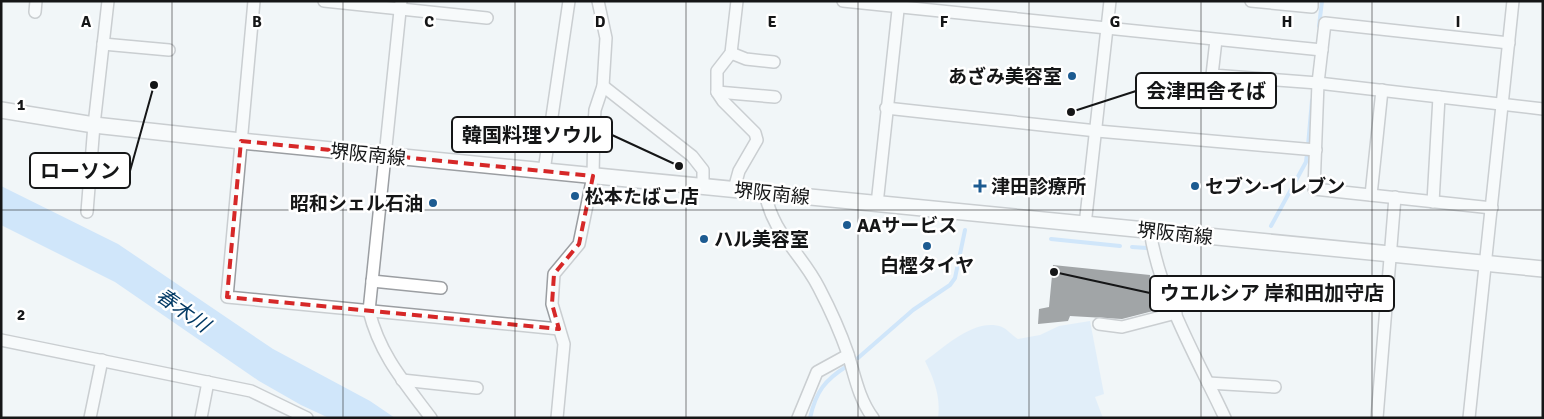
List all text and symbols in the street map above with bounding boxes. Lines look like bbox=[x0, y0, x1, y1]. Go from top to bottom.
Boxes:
text: A bbox=[81, 12, 92, 32]
text: B bbox=[252, 12, 262, 32]
text: C bbox=[424, 12, 434, 32]
text: D bbox=[595, 12, 606, 32]
text: E bbox=[767, 12, 777, 32]
text: F bbox=[940, 12, 949, 32]
text: G bbox=[1110, 12, 1120, 32]
text: H bbox=[1282, 12, 1292, 32]
text: I bbox=[1455, 12, 1461, 32]
place label: あざみ美容室 bbox=[948, 65, 1062, 89]
marker: あざみ美容室 bbox=[1066, 70, 1078, 82]
callout: 会津田舎そば bbox=[1136, 73, 1276, 108]
text: 会津田舎そば bbox=[1146, 79, 1266, 104]
text: 1 bbox=[17, 95, 26, 115]
callout: 韓国料理ソウル bbox=[452, 117, 612, 152]
text: 韓国料理ソウル bbox=[462, 123, 602, 148]
street label: 堺阪南線 bbox=[329, 139, 407, 171]
callout: ローソン bbox=[30, 153, 130, 188]
text: ローソン bbox=[40, 159, 120, 184]
place label: 津田診療所 bbox=[991, 175, 1086, 199]
place label: セブン-イレブン bbox=[1205, 175, 1345, 199]
street label: 堺阪南線 bbox=[733, 178, 811, 210]
marker: 津田診療所 bbox=[973, 179, 987, 193]
marker: セブン-イレブン bbox=[1189, 180, 1201, 192]
place label: 松本たばこ店 bbox=[585, 185, 699, 209]
marker: 松本たばこ店 bbox=[569, 190, 581, 202]
place label: 昭和シェル石油 bbox=[290, 192, 423, 216]
marker: 昭和シェル石油 bbox=[427, 197, 439, 209]
place label: AAサービス bbox=[857, 214, 957, 238]
street label: 堺阪南線 bbox=[1136, 218, 1214, 250]
marker: AAサービス bbox=[841, 219, 853, 231]
place label: ハル美容室 bbox=[714, 228, 809, 252]
marker: ハル美容室 bbox=[698, 233, 710, 245]
marker: 白樫タイヤ bbox=[921, 240, 933, 252]
place label: 白樫タイヤ bbox=[880, 254, 974, 278]
callout: ウエルシア 岸和田加守店 bbox=[1150, 276, 1394, 311]
text: ウエルシア 岸和田加守店 bbox=[1160, 281, 1384, 306]
water label: 春木川 bbox=[151, 283, 216, 339]
text: 2 bbox=[17, 305, 25, 325]

